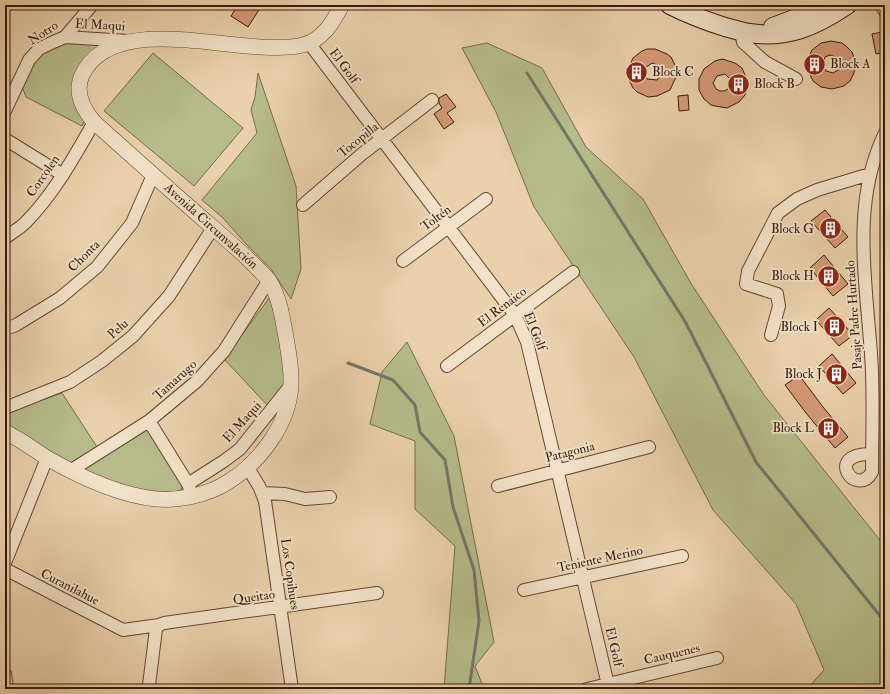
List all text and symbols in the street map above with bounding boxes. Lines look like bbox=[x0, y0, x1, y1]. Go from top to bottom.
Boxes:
street label: El Maqui bbox=[74, 16, 126, 34]
street label: Notro bbox=[25, 17, 61, 49]
street label: El Golf bbox=[326, 45, 364, 88]
building icon: Block A bbox=[802, 51, 828, 77]
place label: Block A bbox=[830, 56, 871, 72]
building icon: Block C bbox=[623, 59, 649, 85]
place label: Block C bbox=[652, 64, 694, 80]
building icon: Block B bbox=[726, 71, 752, 97]
place label: Block B bbox=[754, 76, 795, 92]
street label: Tocopilla bbox=[334, 118, 383, 162]
street label: Corcolen bbox=[23, 152, 63, 200]
street label: Avenida Circunvalación bbox=[160, 179, 261, 273]
street label: Toltén bbox=[418, 201, 455, 234]
building icon: Block G bbox=[817, 216, 843, 242]
place label: Block G bbox=[771, 221, 814, 237]
street label: Chonta bbox=[65, 236, 104, 275]
street label: Pasaje Padre Hurtado bbox=[842, 260, 866, 370]
building icon: Block H bbox=[816, 263, 842, 289]
place label: Block H bbox=[771, 268, 814, 284]
street label: El Renaico bbox=[474, 283, 530, 331]
street label: El Golf bbox=[520, 309, 551, 354]
building icon: Block I bbox=[821, 314, 847, 340]
street label: Pelu bbox=[104, 315, 132, 343]
place label: Block I bbox=[781, 319, 818, 335]
street label: Tamarugo bbox=[150, 356, 200, 404]
building icon: Block J bbox=[824, 361, 850, 387]
place label: Block J bbox=[784, 366, 822, 382]
street label: El Maqui bbox=[219, 398, 265, 446]
building icon: Block L bbox=[816, 415, 842, 441]
place label: Block L bbox=[772, 420, 815, 436]
street label: Patagonia bbox=[544, 438, 597, 466]
street label: Los Copihues bbox=[276, 537, 303, 611]
street label: Teniente Merino bbox=[556, 542, 644, 576]
street label: Curanilahue bbox=[38, 565, 103, 609]
street label: Queitao bbox=[232, 586, 276, 608]
street label: El Golf bbox=[602, 626, 627, 670]
street label: Cauquenes bbox=[642, 640, 702, 668]

